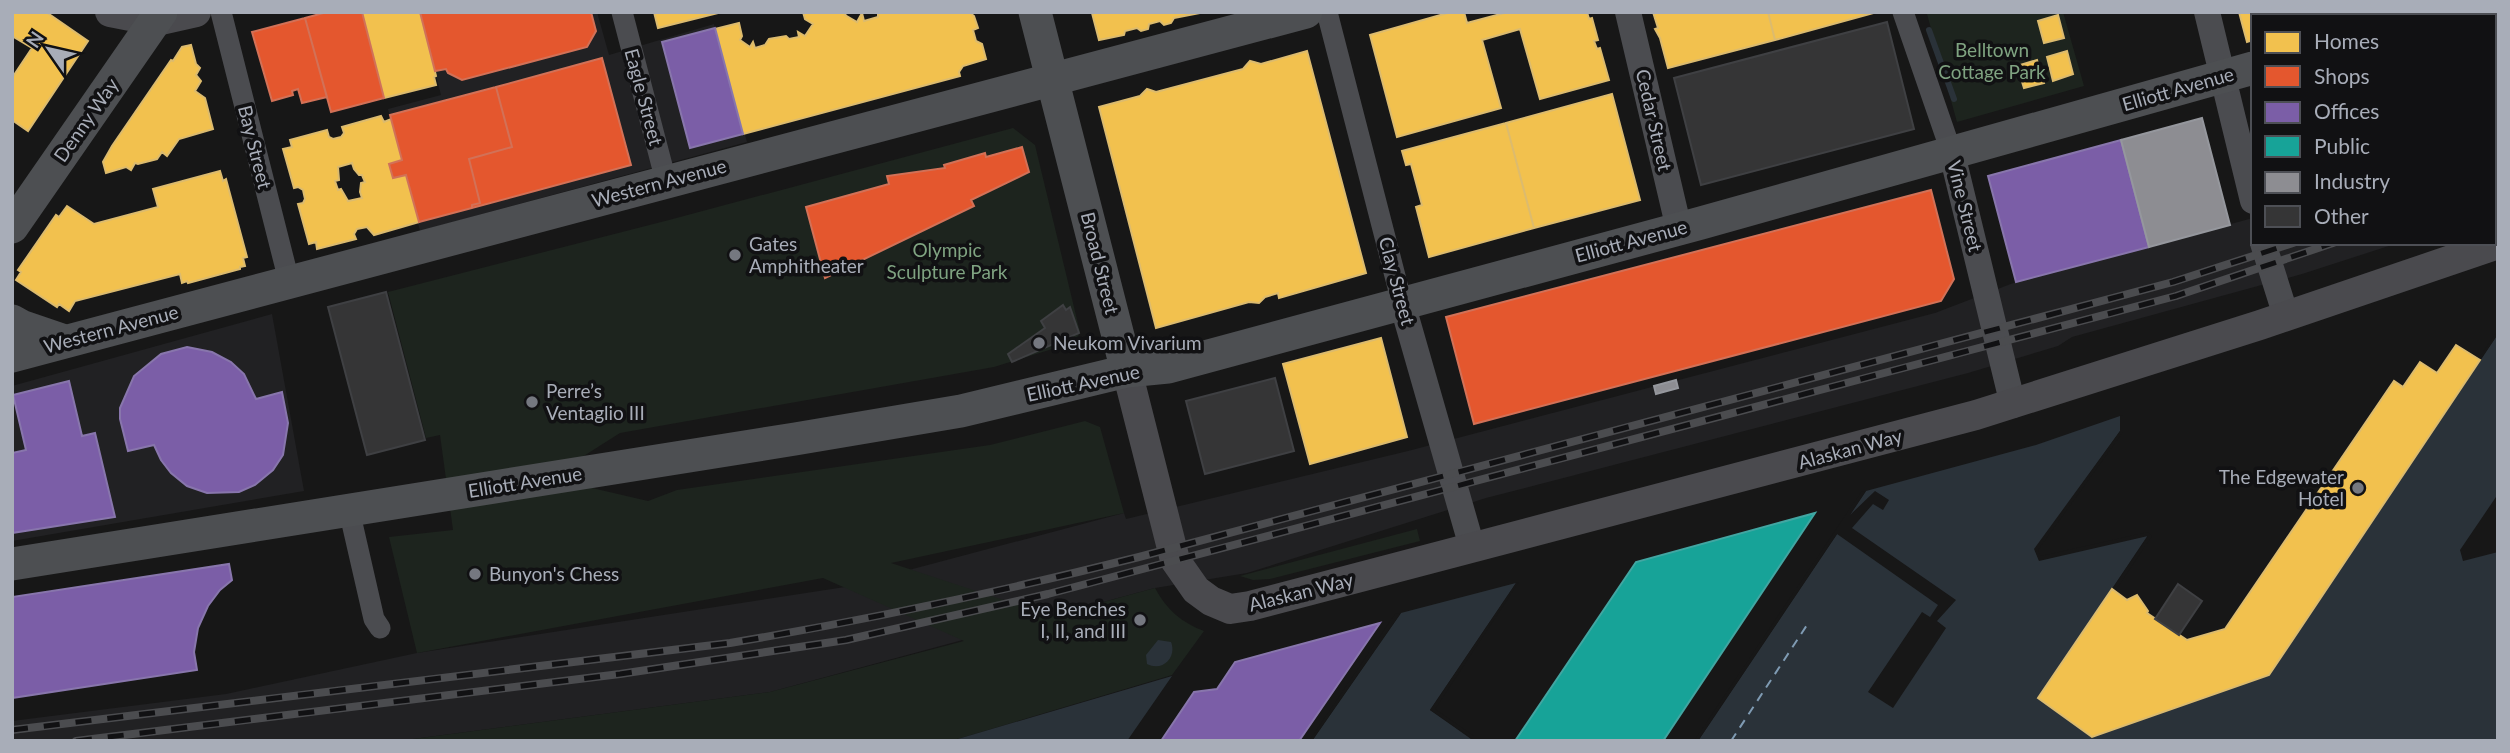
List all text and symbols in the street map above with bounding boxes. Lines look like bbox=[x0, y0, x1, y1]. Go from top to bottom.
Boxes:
north arrow bbox=[14, 14, 84, 84]
legend bbox=[2251, 14, 2496, 245]
text: N bbox=[21, 27, 48, 52]
text: Homes bbox=[2314, 28, 2379, 53]
park label: Belltown Cottage Park bbox=[1938, 38, 2046, 83]
street label: Eagle Street bbox=[620, 46, 669, 148]
street label: Elliott Avenue bbox=[2119, 62, 2236, 115]
text: Shops bbox=[2314, 63, 2370, 88]
street label: Cedar Street bbox=[1632, 67, 1677, 173]
street label: Denny Way bbox=[48, 73, 123, 166]
text: Offices bbox=[2314, 98, 2379, 123]
street label: Bay Street bbox=[234, 103, 277, 191]
text: Public bbox=[2314, 133, 2370, 158]
street label: Western Avenue bbox=[589, 154, 729, 212]
street label: Vine Street bbox=[1943, 158, 1988, 254]
text: Industry bbox=[2314, 168, 2390, 193]
text: Other bbox=[2314, 203, 2369, 228]
street label: Broad Street bbox=[1077, 209, 1124, 316]
street label: Elliott Avenue bbox=[1572, 215, 1689, 267]
place label: Gates Amphitheater bbox=[749, 232, 864, 277]
street label: Clay Street bbox=[1375, 234, 1420, 328]
park label: Olympic Sculpture Park bbox=[887, 238, 1008, 283]
marker: Gates Amphitheater bbox=[727, 247, 743, 263]
street label: Western Avenue bbox=[41, 300, 181, 358]
place label: Neukom Vivarium bbox=[1053, 331, 1202, 354]
marker: Neukom Vivarium bbox=[1031, 335, 1047, 351]
street label: Elliott Avenue bbox=[1024, 359, 1142, 406]
place label: Perre’s Ventaglio III bbox=[546, 379, 645, 424]
marker: Perre’s Ventaglio III bbox=[524, 394, 540, 410]
street label: Alaskan Way bbox=[1795, 424, 1905, 473]
street label: Elliott Avenue bbox=[466, 461, 584, 502]
place label: The Edgewater Hotel bbox=[2219, 465, 2344, 510]
marker: The Edgewater Hotel bbox=[2350, 480, 2366, 496]
place label: Bunyon's Chess bbox=[489, 562, 619, 585]
marker: Bunyon's Chess bbox=[467, 566, 483, 582]
street label: Alaskan Way bbox=[1246, 567, 1356, 616]
place label: Eye Benches I, II, and III bbox=[1020, 597, 1126, 642]
marker: Eye Benches I, II, and III bbox=[1132, 612, 1148, 628]

